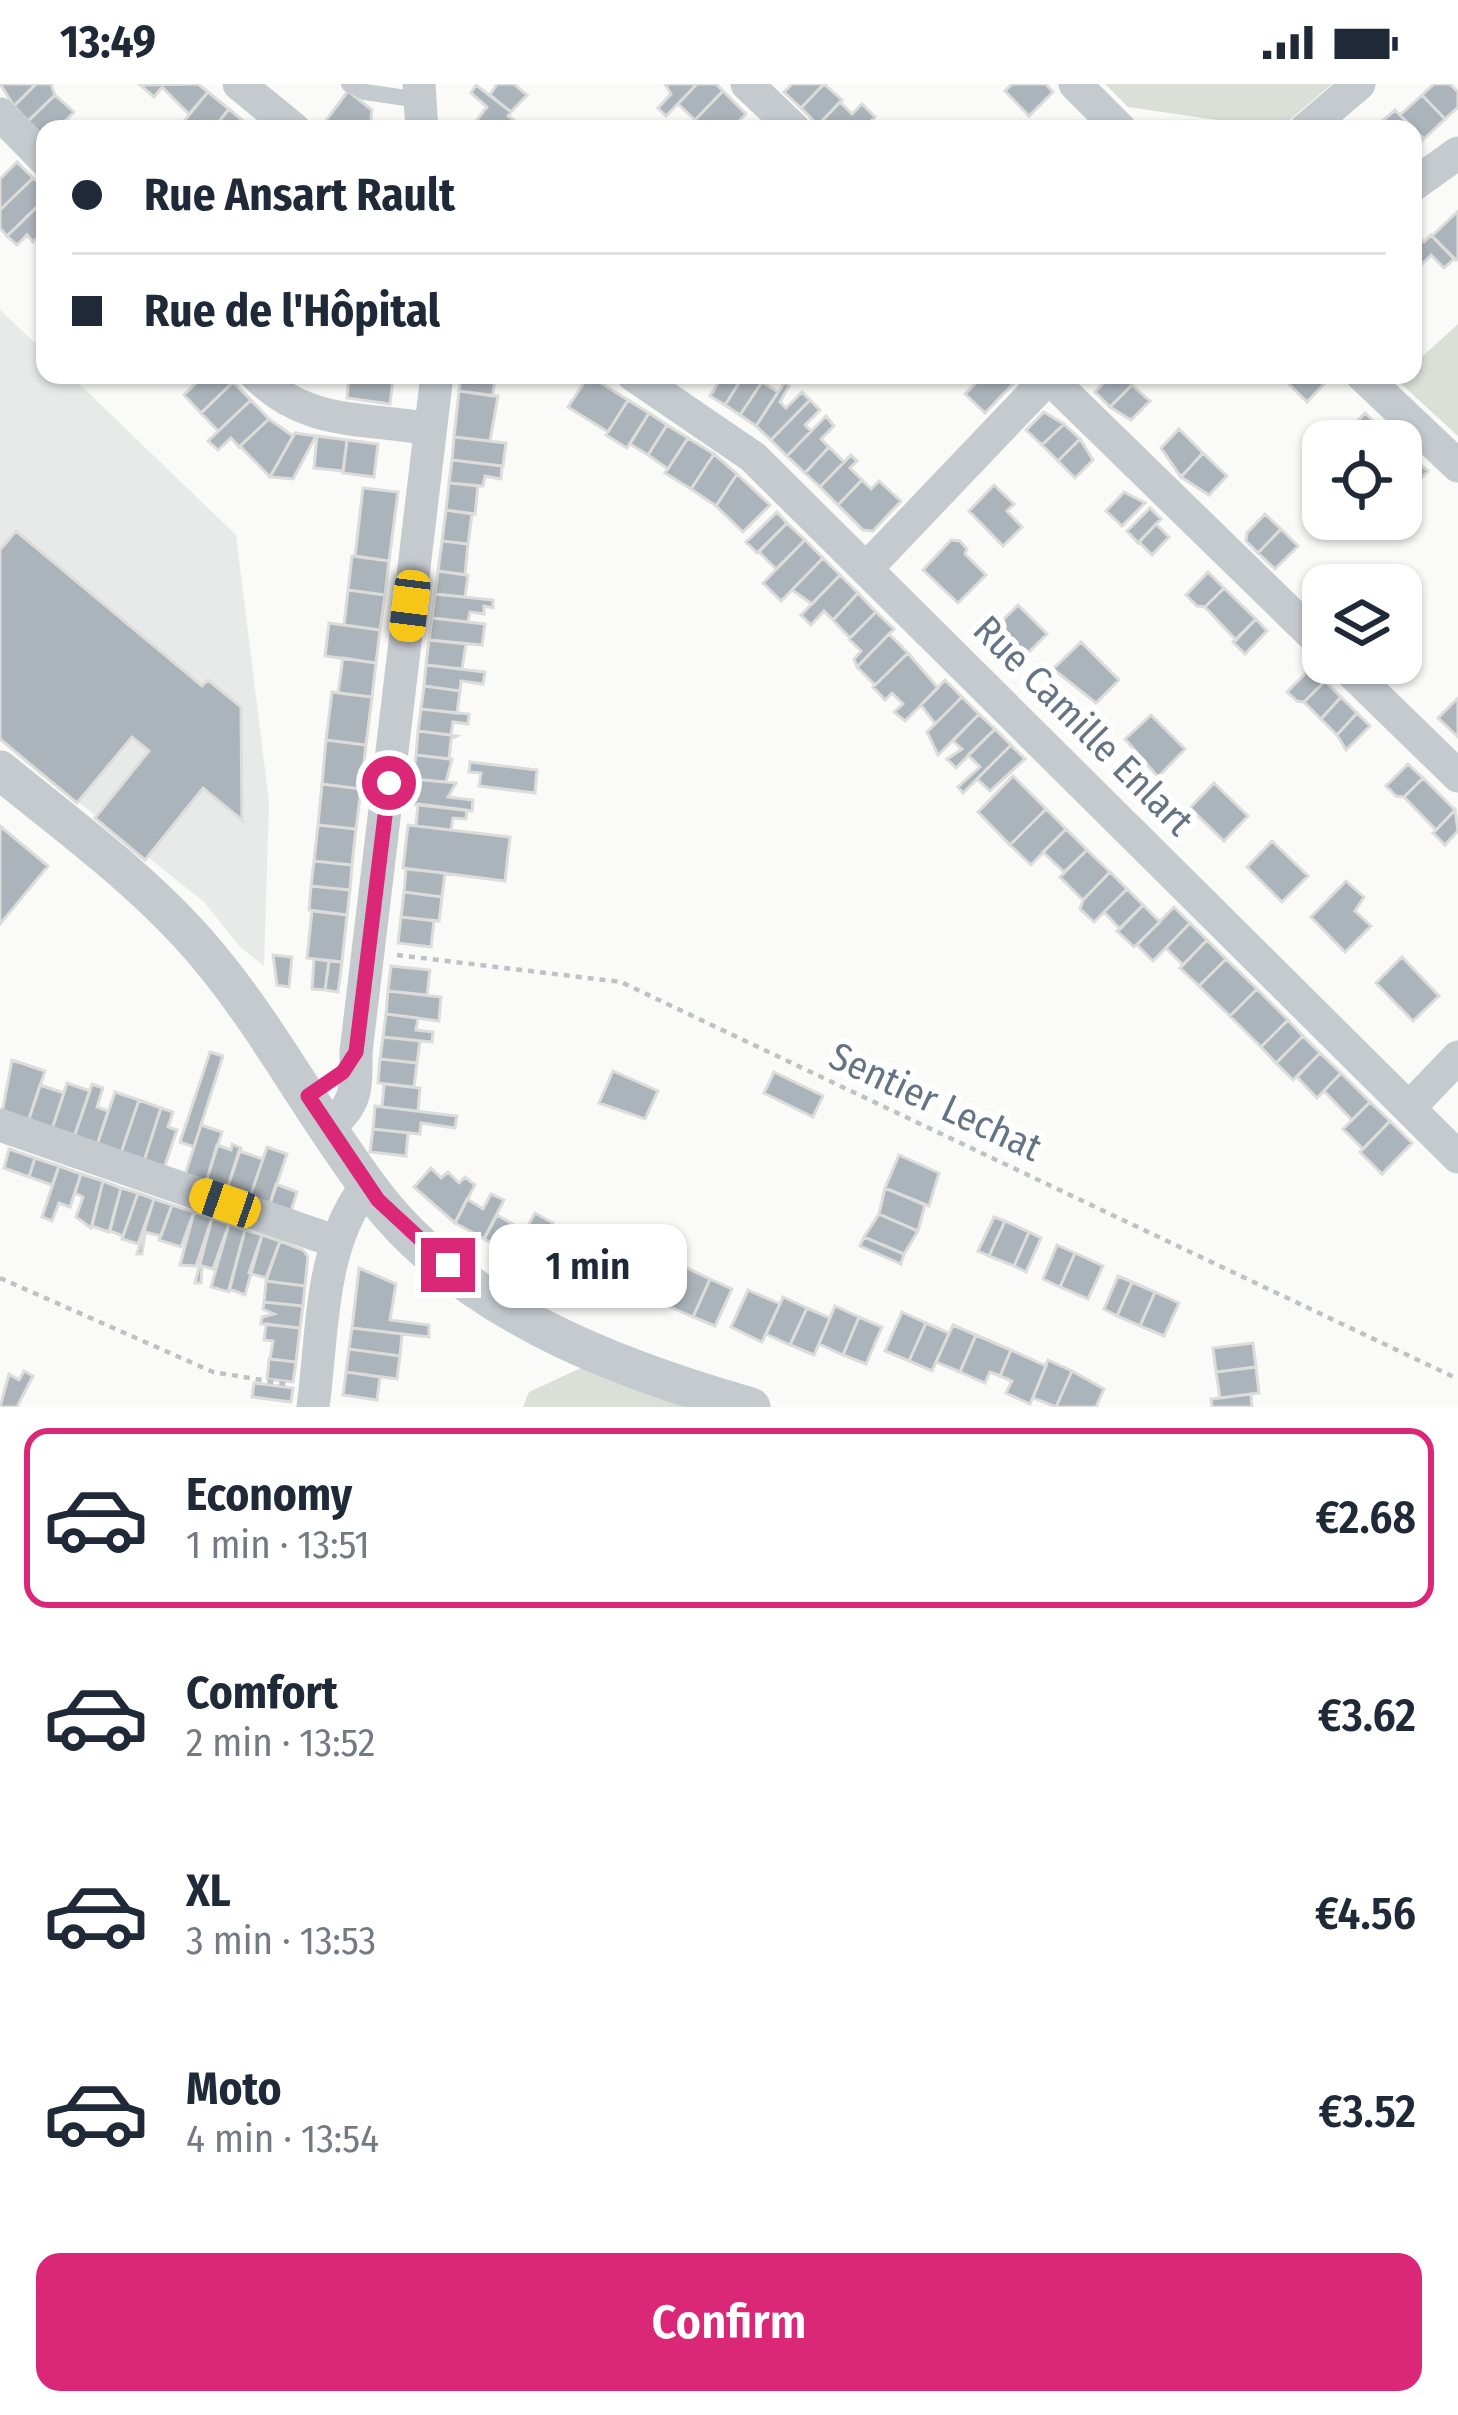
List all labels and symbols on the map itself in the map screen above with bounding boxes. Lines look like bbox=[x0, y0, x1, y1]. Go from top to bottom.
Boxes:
car bbox=[388, 568, 432, 644]
street label: Rue Camille Enlart bbox=[964, 606, 1203, 845]
route start bbox=[362, 756, 416, 810]
street label: Sentier Lechat bbox=[822, 1033, 1049, 1171]
car bbox=[185, 1174, 265, 1232]
callout: 1 min bbox=[490, 1223, 688, 1307]
route end bbox=[421, 1238, 475, 1292]

